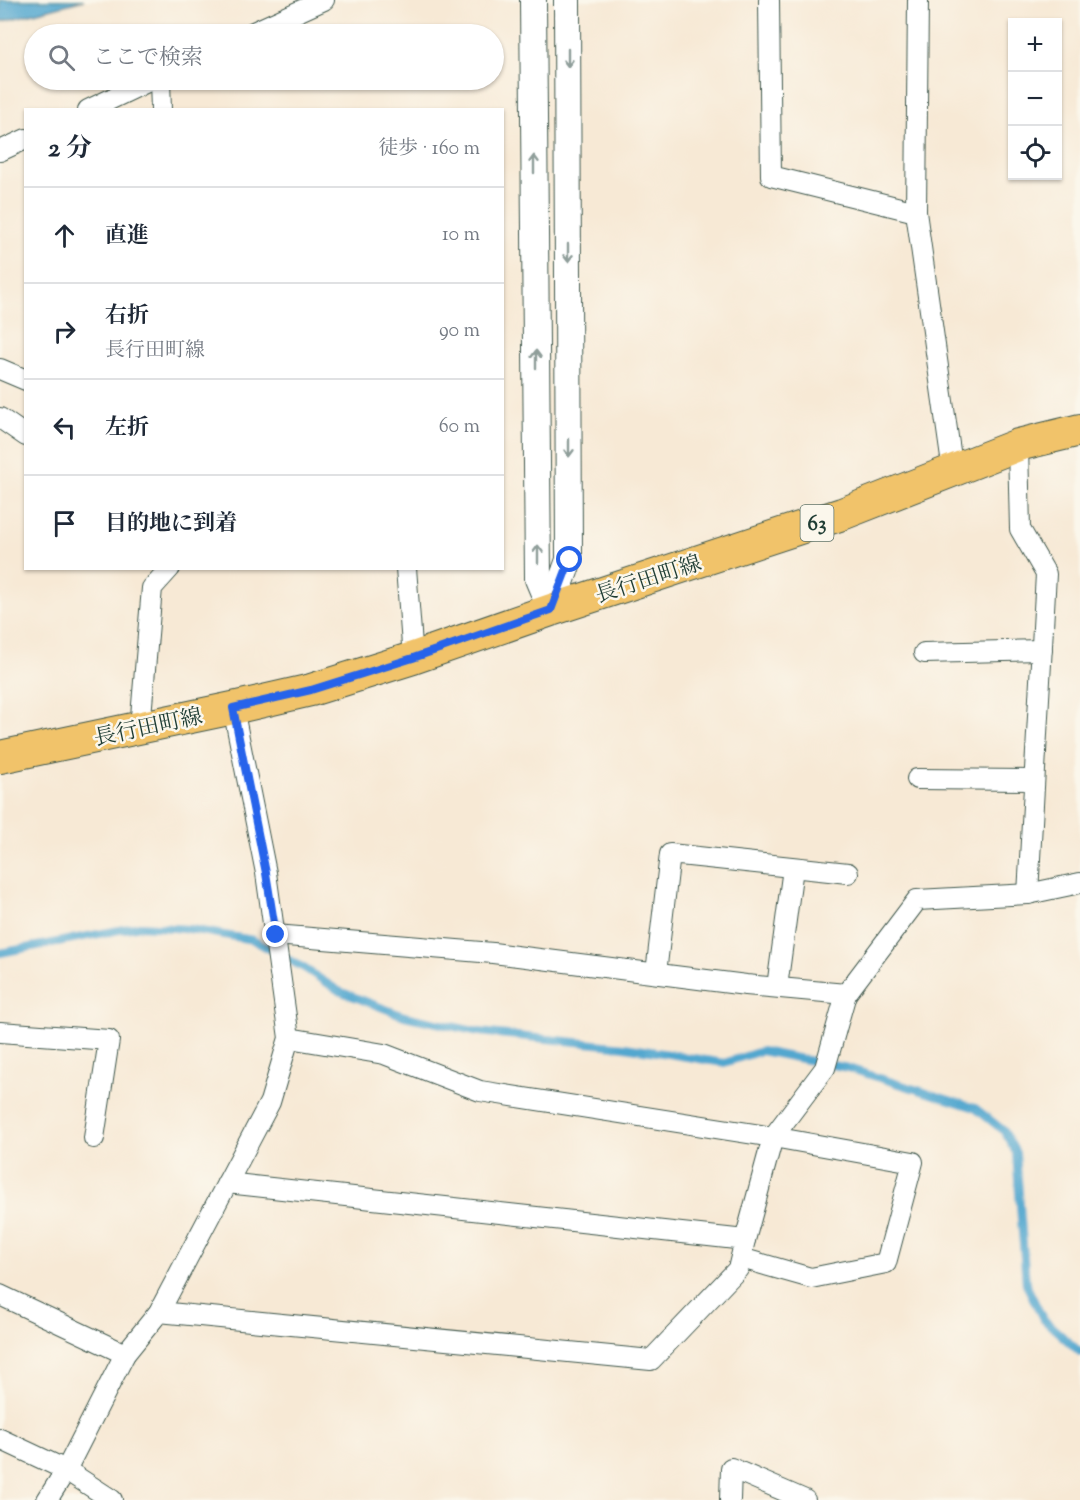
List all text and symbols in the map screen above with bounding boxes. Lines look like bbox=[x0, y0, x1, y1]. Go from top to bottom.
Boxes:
map controls bbox=[1008, 18, 1062, 180]
button: + bbox=[1008, 18, 1062, 72]
search box bbox=[24, 24, 504, 90]
icon: search bbox=[45, 41, 78, 74]
text: ここで検索 bbox=[93, 43, 203, 75]
one-way arrow bbox=[562, 48, 574, 68]
button: − bbox=[1008, 72, 1062, 126]
button: locate bbox=[1008, 126, 1062, 180]
text: 2 分 bbox=[48, 131, 92, 168]
text: 徒歩 · 160 m bbox=[378, 135, 480, 164]
one-way arrow bbox=[529, 155, 540, 175]
icon: ahead bbox=[48, 219, 81, 252]
text: 直進 bbox=[105, 221, 149, 253]
text: 10 m bbox=[442, 221, 480, 250]
one-way arrow bbox=[562, 243, 574, 263]
text: 右折 bbox=[105, 301, 149, 333]
icon: right bbox=[48, 315, 81, 348]
text: 90 m bbox=[439, 317, 480, 346]
text: 長行田町線 bbox=[105, 337, 205, 366]
one-way arrow bbox=[530, 350, 542, 370]
icon: left bbox=[48, 411, 81, 444]
text: 左折 bbox=[105, 413, 149, 445]
text: 60 m bbox=[439, 413, 480, 442]
one-way arrow bbox=[563, 438, 575, 458]
road number: 63 bbox=[800, 505, 834, 541]
icon: arrive bbox=[48, 507, 81, 540]
text: 目的地に到着 bbox=[105, 509, 237, 541]
one-way arrow bbox=[532, 545, 544, 565]
route start bbox=[556, 546, 582, 572]
street label: 長行田町線 bbox=[592, 549, 706, 613]
street label: 長行田町線 bbox=[91, 702, 206, 756]
route end bbox=[262, 921, 288, 947]

